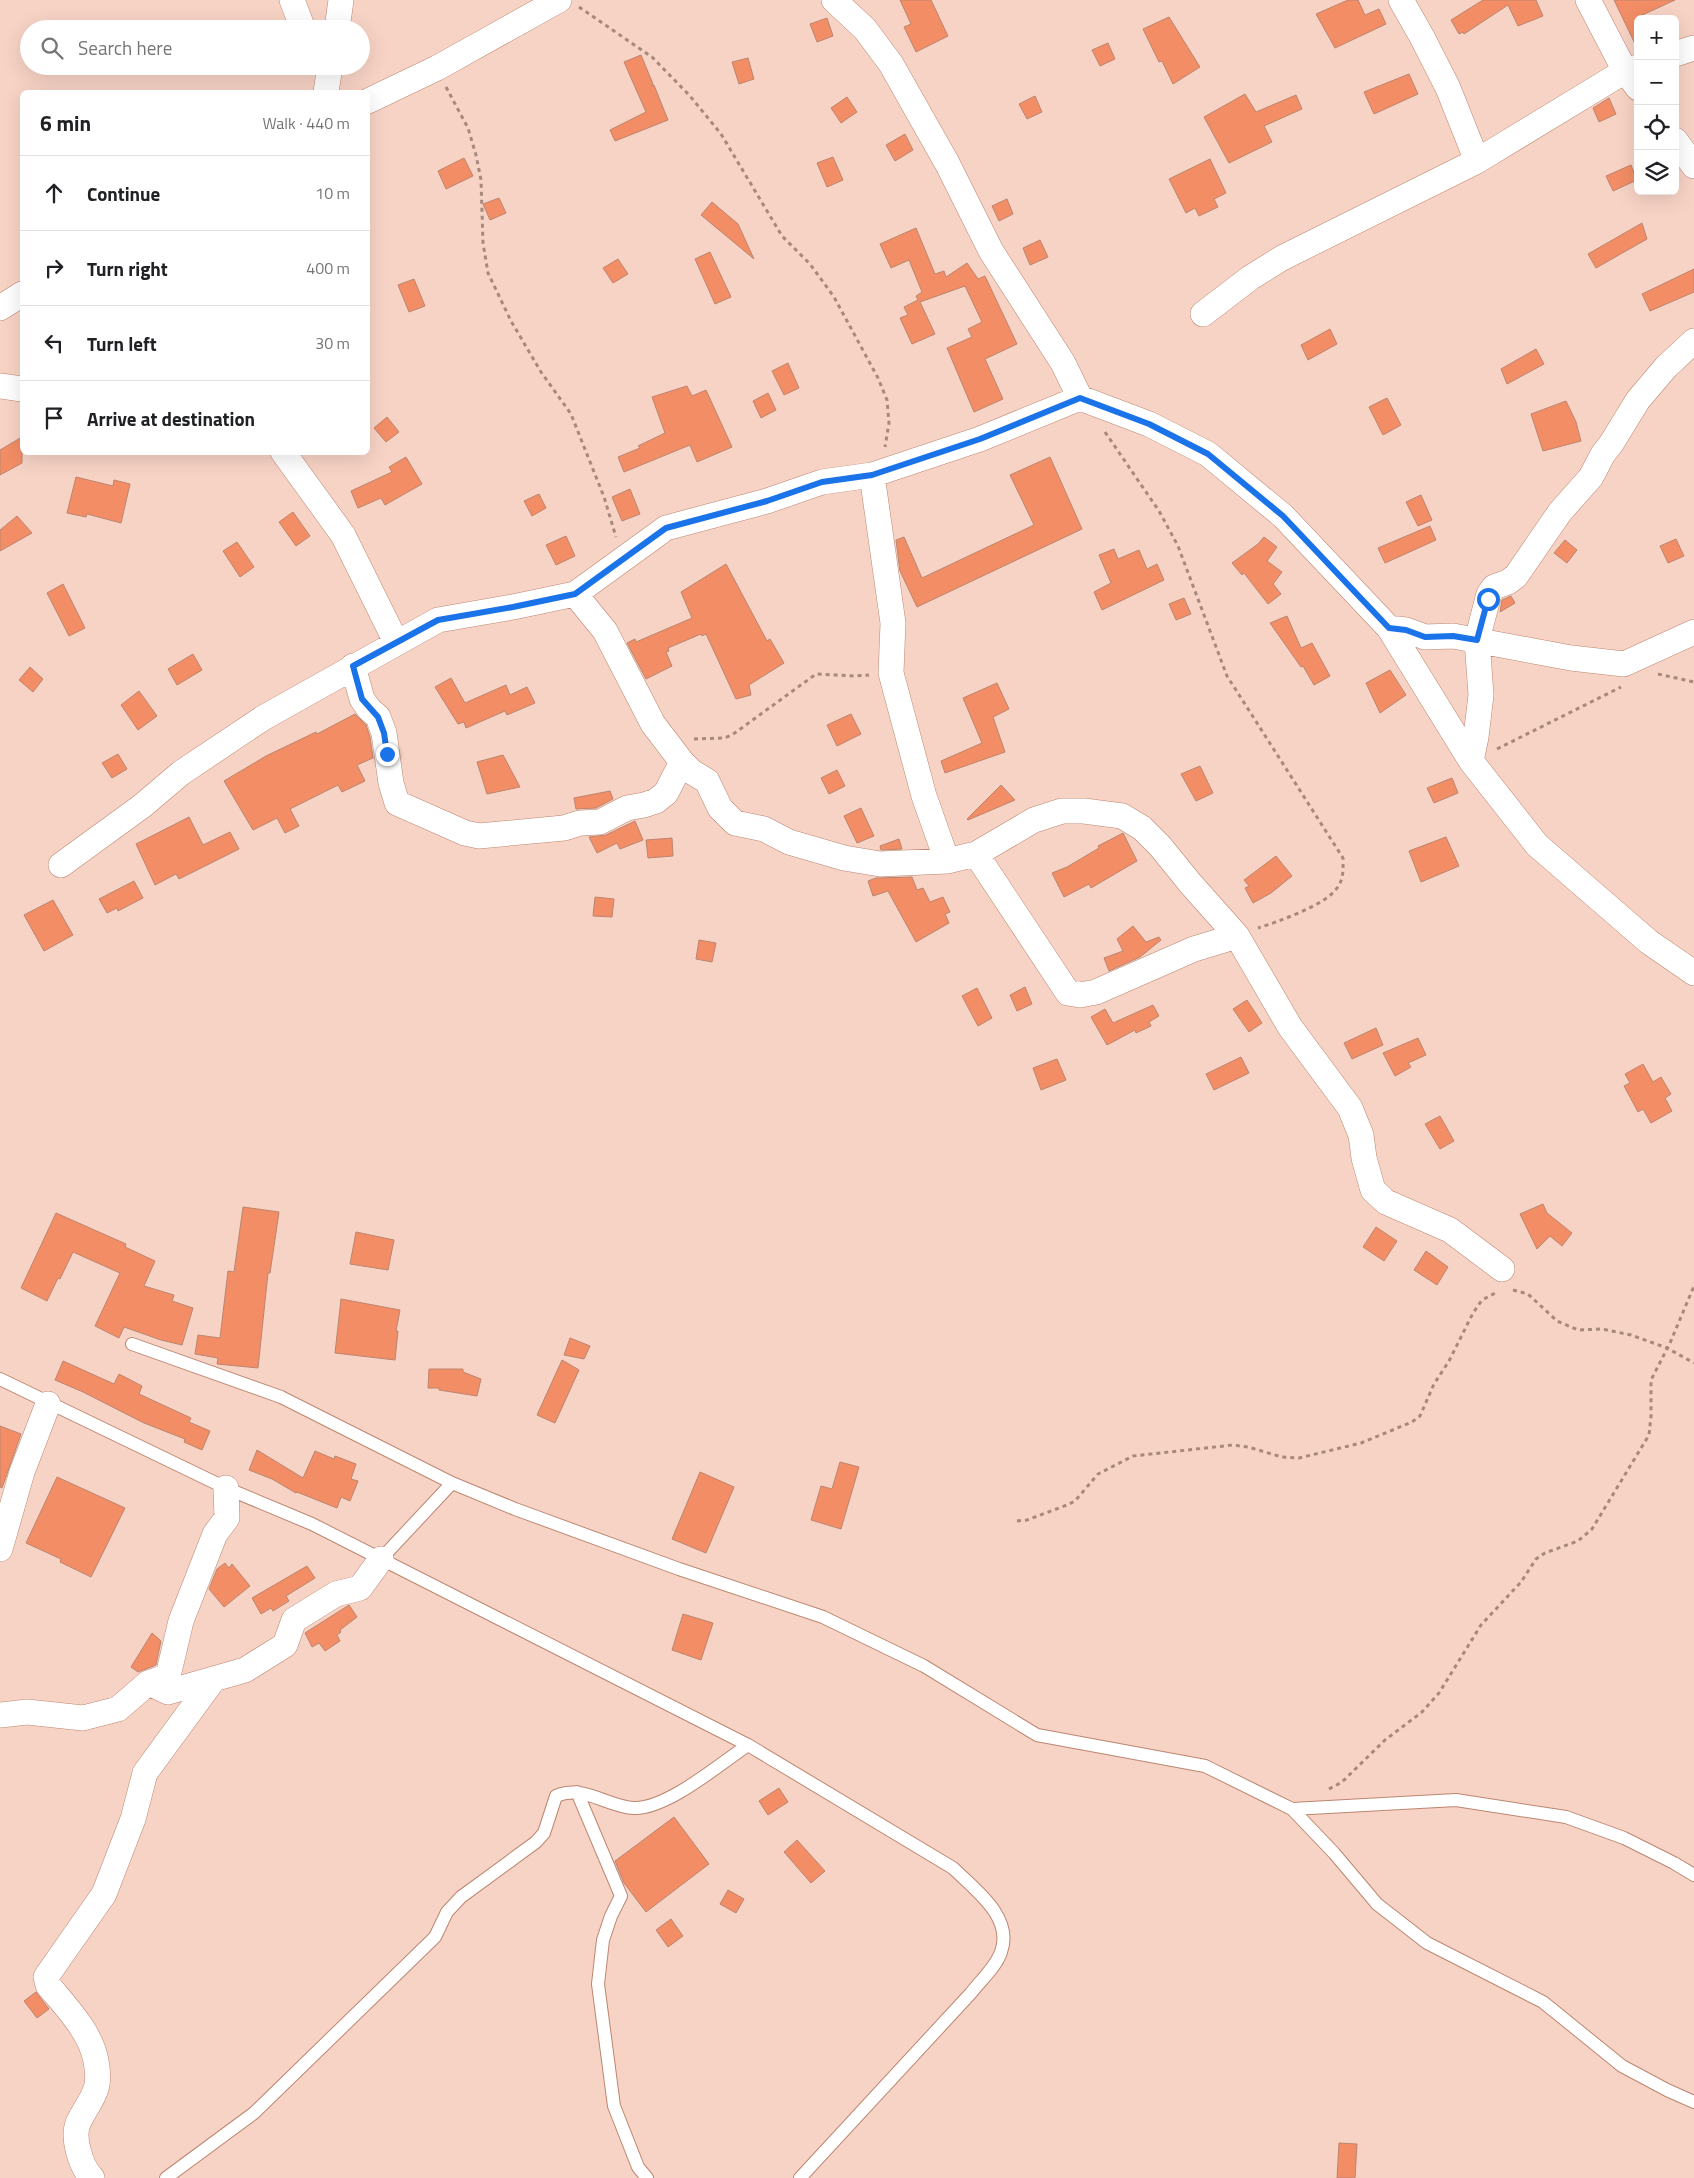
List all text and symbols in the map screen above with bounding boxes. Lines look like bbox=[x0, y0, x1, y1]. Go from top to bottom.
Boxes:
map controls bbox=[1634, 15, 1679, 195]
button: + bbox=[1634, 15, 1679, 60]
search box bbox=[20, 20, 370, 75]
text: Search here bbox=[78, 33, 172, 62]
icon: search bbox=[38, 34, 66, 62]
button: − bbox=[1634, 60, 1679, 105]
button: locate bbox=[1634, 105, 1679, 150]
text: 6 min bbox=[40, 107, 91, 139]
text: Walk · 440 m bbox=[262, 111, 350, 135]
button: layers bbox=[1634, 150, 1679, 195]
icon: ahead bbox=[40, 179, 68, 207]
text: Continue bbox=[87, 179, 160, 208]
text: 10 m bbox=[315, 181, 350, 205]
icon: right bbox=[40, 254, 68, 282]
text: Turn right bbox=[87, 254, 168, 283]
text: 400 m bbox=[306, 256, 350, 280]
icon: left bbox=[40, 329, 68, 357]
text: Turn left bbox=[87, 329, 157, 358]
text: 30 m bbox=[315, 331, 350, 355]
icon: arrive bbox=[40, 404, 68, 432]
text: Arrive at destination bbox=[87, 404, 255, 433]
route start bbox=[1477, 588, 1500, 611]
route end bbox=[376, 743, 399, 766]

